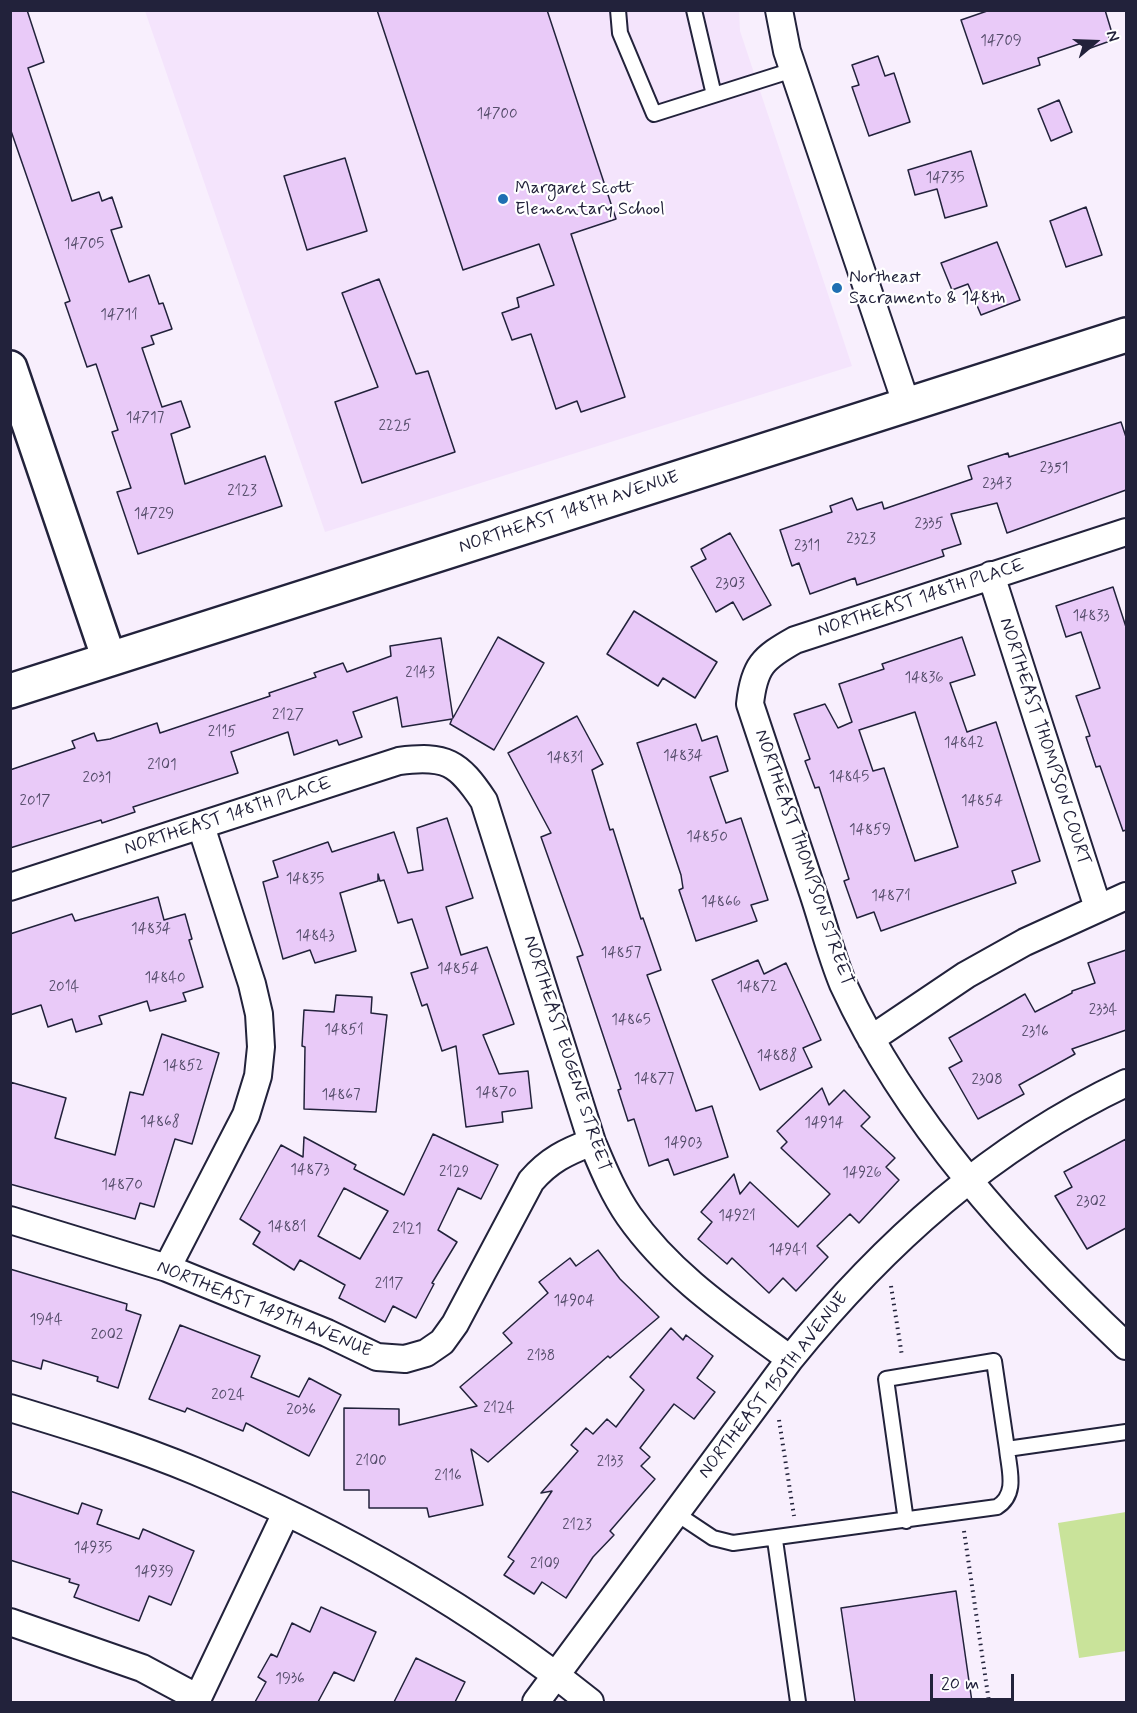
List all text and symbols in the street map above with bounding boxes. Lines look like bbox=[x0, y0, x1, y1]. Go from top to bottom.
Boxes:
north arrow bbox=[1065, 12, 1125, 72]
text: N bbox=[1101, 28, 1124, 44]
house number: 14709 bbox=[980, 33, 1022, 51]
house number: 14700 bbox=[476, 106, 518, 124]
house number: 14735 bbox=[926, 170, 964, 188]
place label: Margaret Scott Elementary School bbox=[515, 178, 665, 220]
marker: Margaret Scott Elementary School bbox=[496, 192, 510, 206]
house number: 14705 bbox=[64, 236, 104, 254]
place label: Northeast Sacramento & 148th bbox=[849, 267, 1005, 310]
marker: Northeast Sacramento & 148th bbox=[830, 281, 844, 295]
house number: 14711 bbox=[100, 307, 138, 325]
house number: 14717 bbox=[126, 410, 164, 428]
house number: 2225 bbox=[378, 418, 412, 436]
house number: 2351 bbox=[1040, 460, 1068, 478]
street label: NORTHEAST 148TH AVENUE bbox=[456, 467, 682, 559]
house number: 2343 bbox=[982, 476, 1012, 494]
house number: 2123 bbox=[227, 483, 257, 501]
house number: 14729 bbox=[134, 506, 174, 524]
house number: 2335 bbox=[915, 516, 943, 534]
house number: 2323 bbox=[846, 531, 876, 549]
house number: 2311 bbox=[794, 538, 820, 556]
street label: NORTHEAST 148TH PLACE bbox=[815, 555, 1027, 643]
house number: 2303 bbox=[715, 576, 745, 594]
house number: 14833 bbox=[1072, 608, 1110, 626]
street label: NORTHEAST THOMPSON COURT bbox=[994, 615, 1094, 869]
house number: 2143 bbox=[405, 665, 435, 683]
house number: 14836 bbox=[905, 670, 943, 688]
house number: 2127 bbox=[272, 707, 304, 725]
house number: 2115 bbox=[208, 724, 236, 742]
street label: NORTHEAST THOMPSON STREET bbox=[749, 727, 857, 989]
house number: 14842 bbox=[944, 735, 984, 753]
house number: 14834 bbox=[663, 748, 703, 766]
house number: 14831 bbox=[546, 750, 584, 768]
house number: 2101 bbox=[147, 757, 177, 775]
house number: 14845 bbox=[829, 769, 869, 787]
house number: 2031 bbox=[83, 770, 111, 788]
street label: NORTHEAST 148TH PLACE bbox=[122, 773, 334, 861]
house number: 2017 bbox=[20, 793, 50, 811]
house number: 14854 bbox=[961, 793, 1003, 811]
house number: 14859 bbox=[849, 822, 891, 840]
house number: 14850 bbox=[686, 829, 728, 847]
house number: 14835 bbox=[286, 871, 324, 889]
house number: 14871 bbox=[871, 888, 911, 906]
house number: 14866 bbox=[701, 894, 741, 912]
house number: 14834 bbox=[131, 921, 171, 939]
house number: 14843 bbox=[296, 928, 334, 946]
street label: NORTHEAST EUGENE STREET bbox=[518, 933, 614, 1175]
house number: 14857 bbox=[601, 945, 641, 963]
house number: 14854 bbox=[437, 961, 479, 979]
house number: 14840 bbox=[144, 970, 186, 988]
house number: 2014 bbox=[49, 979, 79, 997]
house number: 14872 bbox=[737, 979, 777, 997]
house number: 2334 bbox=[1089, 1002, 1117, 1020]
house number: 14865 bbox=[611, 1012, 651, 1030]
house number: 14851 bbox=[324, 1022, 364, 1040]
house number: 2316 bbox=[1021, 1024, 1049, 1042]
house number: 14888 bbox=[757, 1048, 797, 1066]
house number: 14852 bbox=[163, 1058, 203, 1076]
house number: 14877 bbox=[634, 1071, 674, 1089]
house number: 2308 bbox=[971, 1072, 1003, 1090]
house number: 14870 bbox=[475, 1085, 517, 1103]
house number: 14867 bbox=[321, 1087, 361, 1105]
house number: 14868 bbox=[140, 1114, 180, 1132]
house number: 14914 bbox=[804, 1115, 844, 1133]
house number: 14903 bbox=[664, 1135, 702, 1153]
house number: 14873 bbox=[290, 1162, 330, 1180]
house number: 2129 bbox=[439, 1164, 469, 1182]
house number: 14926 bbox=[842, 1165, 882, 1183]
house number: 14870 bbox=[101, 1177, 143, 1195]
house number: 2302 bbox=[1076, 1194, 1106, 1212]
house number: 14921 bbox=[718, 1208, 756, 1226]
house number: 14881 bbox=[268, 1219, 306, 1237]
house number: 2121 bbox=[392, 1221, 422, 1239]
house number: 14941 bbox=[769, 1242, 807, 1260]
street label: NORTHEAST 149TH AVENUE bbox=[153, 1257, 375, 1363]
house number: 2117 bbox=[375, 1276, 403, 1294]
street label: NORTHEAST 150TH AVENUE bbox=[695, 1289, 853, 1483]
house number: 14904 bbox=[553, 1293, 595, 1311]
house number: 1944 bbox=[29, 1312, 63, 1330]
house number: 2002 bbox=[91, 1327, 123, 1345]
house number: 2138 bbox=[527, 1348, 555, 1366]
house number: 2024 bbox=[211, 1387, 245, 1405]
house number: 2124 bbox=[483, 1400, 515, 1418]
house number: 2036 bbox=[286, 1402, 316, 1420]
house number: 2100 bbox=[355, 1453, 387, 1471]
house number: 2133 bbox=[597, 1454, 623, 1472]
house number: 2116 bbox=[434, 1468, 462, 1486]
house number: 2123 bbox=[562, 1517, 592, 1535]
house number: 14935 bbox=[74, 1540, 112, 1558]
house number: 2109 bbox=[530, 1556, 560, 1574]
house number: 14939 bbox=[134, 1564, 174, 1582]
scale bar bbox=[933, 1662, 1017, 1700]
house number: 1936 bbox=[275, 1671, 305, 1689]
text: 20 m bbox=[941, 1672, 979, 1696]

